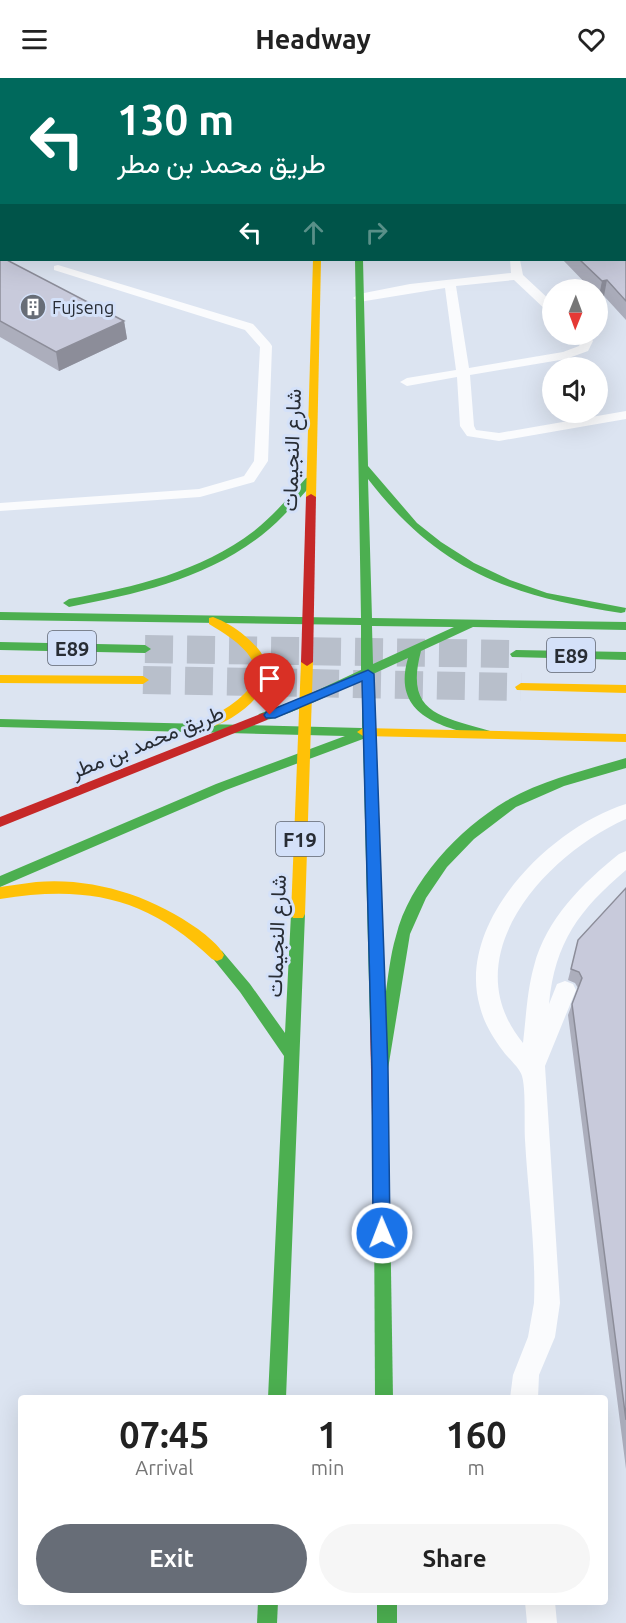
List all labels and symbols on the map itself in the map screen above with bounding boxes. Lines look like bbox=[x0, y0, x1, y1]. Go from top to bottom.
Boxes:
north arrow bbox=[542, 279, 608, 345]
building icon: Fujseng bbox=[18, 292, 48, 322]
place label: Fujseng bbox=[52, 297, 114, 317]
street label: شارع النجيمات bbox=[277, 388, 308, 512]
road number: E89 bbox=[48, 631, 96, 665]
road number: E89 bbox=[547, 638, 595, 672]
pin bbox=[244, 653, 295, 715]
street label: طريق محمد بن مطر bbox=[66, 699, 228, 785]
road number: F19 bbox=[276, 822, 324, 856]
street label: شارع النجيمات bbox=[262, 874, 293, 998]
position arrow bbox=[350, 1201, 414, 1265]

